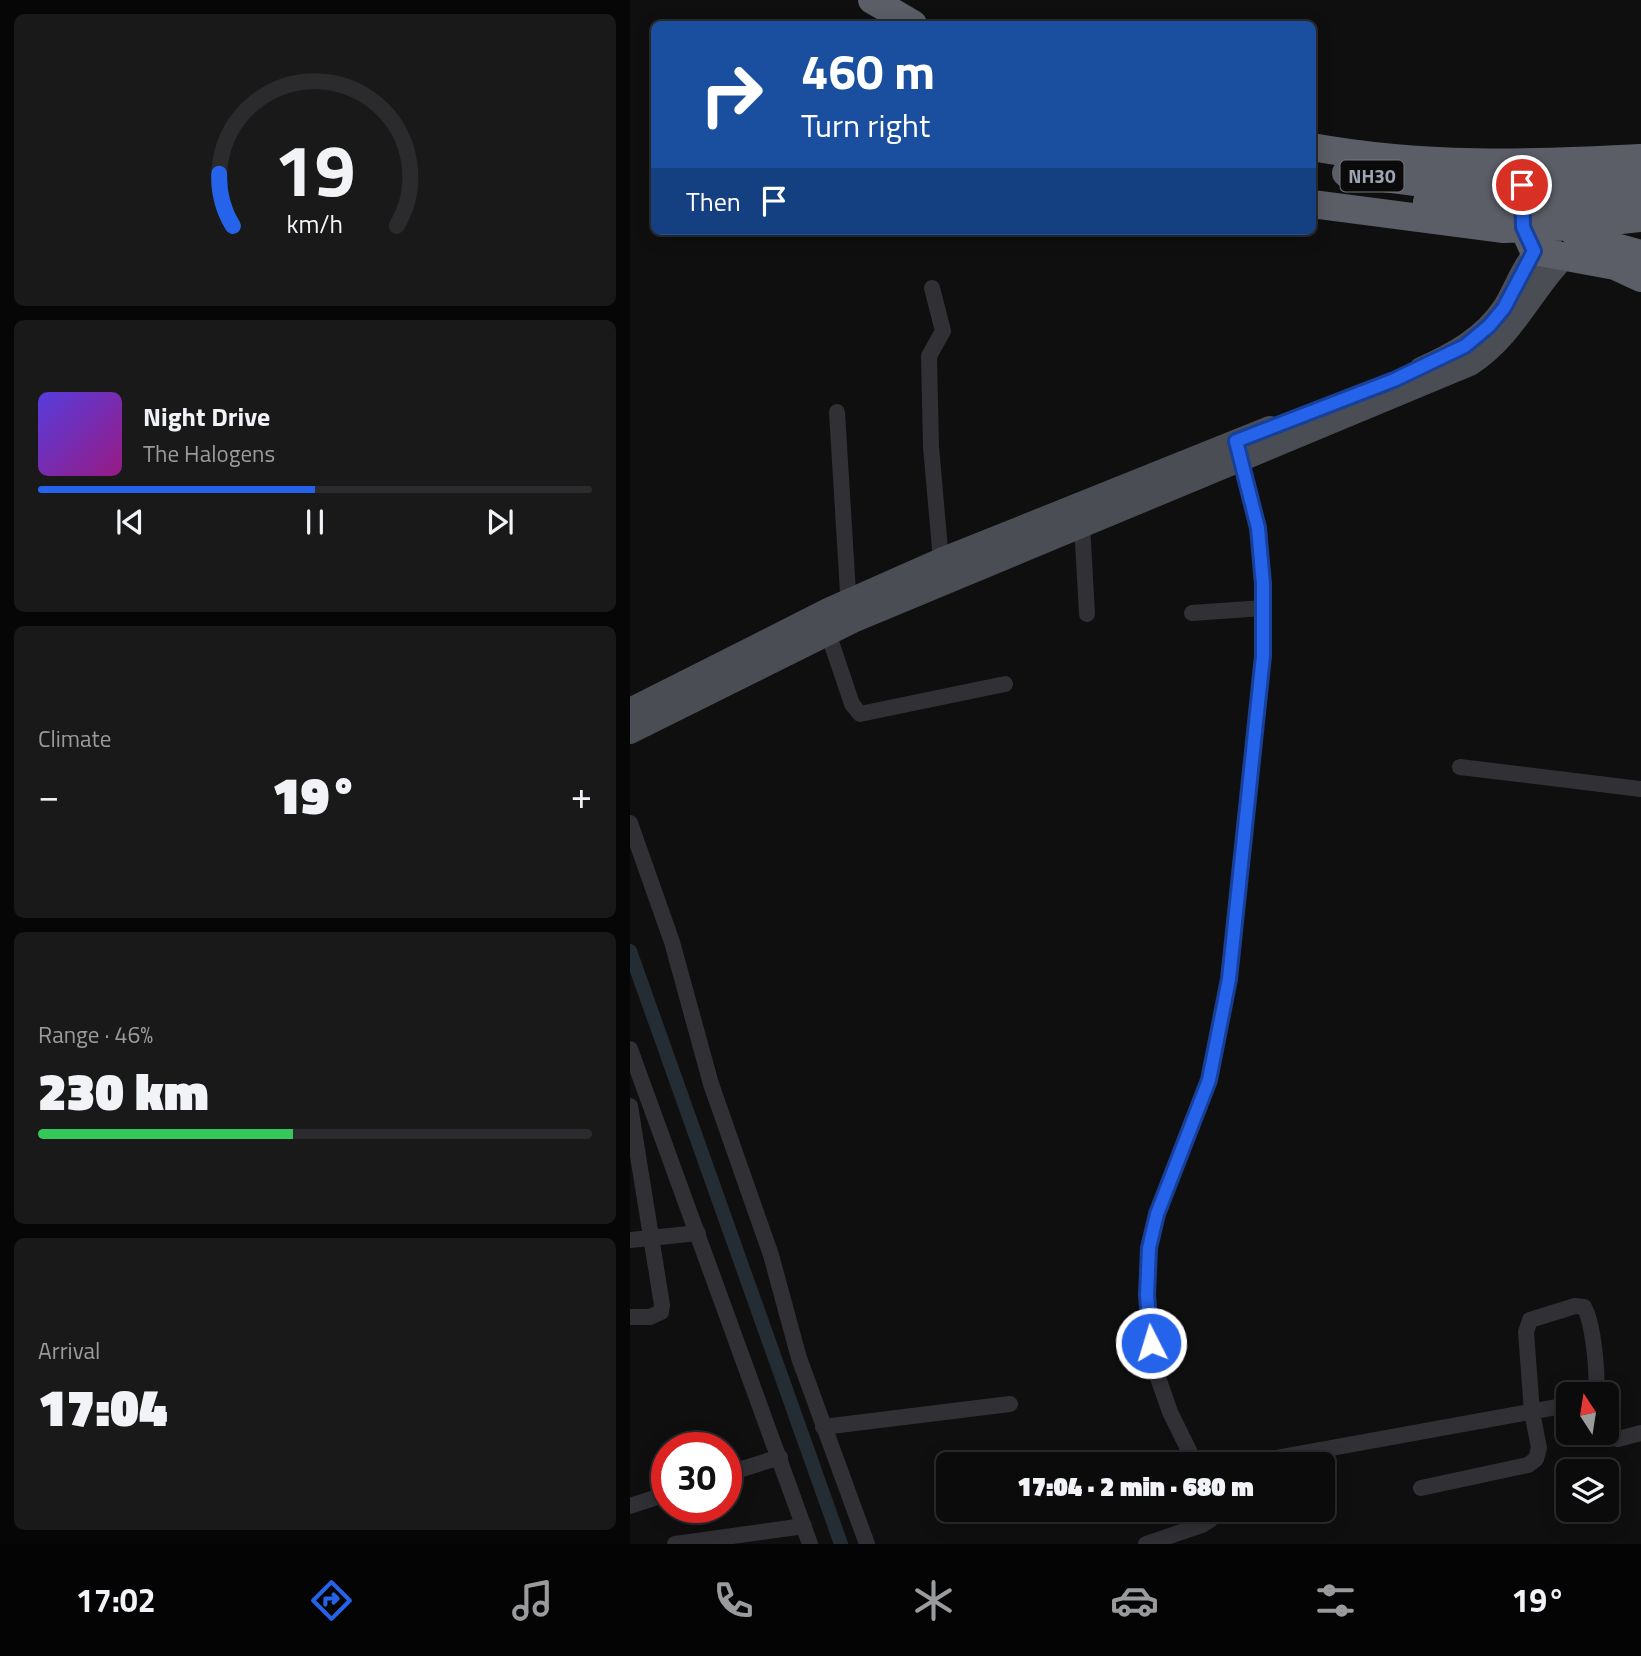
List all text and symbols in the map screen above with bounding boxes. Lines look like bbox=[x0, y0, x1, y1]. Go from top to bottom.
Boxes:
text: 460 m bbox=[801, 33, 935, 108]
icon: right bbox=[686, 49, 777, 140]
text: Turn right bbox=[801, 101, 930, 149]
text: 19 bbox=[274, 114, 356, 224]
pin bbox=[1492, 155, 1552, 215]
road number: NH30 bbox=[1340, 160, 1404, 192]
icon: arrive bbox=[1503, 166, 1541, 204]
text: Then bbox=[686, 182, 741, 221]
icon: arrive bbox=[755, 182, 793, 220]
text: km/h bbox=[287, 205, 343, 243]
text: Night Drive bbox=[143, 397, 270, 436]
text: The Halogens bbox=[143, 436, 275, 471]
icon: previous bbox=[111, 503, 149, 541]
icon: pause bbox=[296, 503, 334, 541]
icon: next bbox=[481, 503, 519, 541]
text: Climate bbox=[38, 721, 111, 756]
text: 19° bbox=[272, 755, 358, 834]
text: − bbox=[38, 766, 59, 824]
text: + bbox=[571, 766, 592, 824]
text: Range · 46% bbox=[38, 1017, 153, 1052]
text: 230 km bbox=[38, 1051, 209, 1130]
position arrow bbox=[1114, 1306, 1188, 1380]
text: Arrival bbox=[38, 1333, 100, 1368]
text: 17:04 bbox=[38, 1367, 167, 1446]
north arrow bbox=[1556, 1382, 1619, 1446]
map controls bbox=[1556, 1382, 1619, 1522]
speed limit sign: 30 bbox=[651, 1432, 742, 1523]
button: layers bbox=[1556, 1459, 1619, 1522]
text: 17:04 · 2 min · 680 m bbox=[1017, 1467, 1254, 1506]
text: 17:02 bbox=[76, 1576, 156, 1624]
icon: directions bbox=[307, 1576, 356, 1625]
icon: music bbox=[508, 1576, 557, 1625]
icon: phone bbox=[709, 1576, 758, 1625]
icon: climate bbox=[909, 1576, 958, 1625]
icon: car bbox=[1110, 1576, 1159, 1625]
icon: filters bbox=[1311, 1576, 1360, 1625]
text: 19° bbox=[1511, 1576, 1565, 1624]

